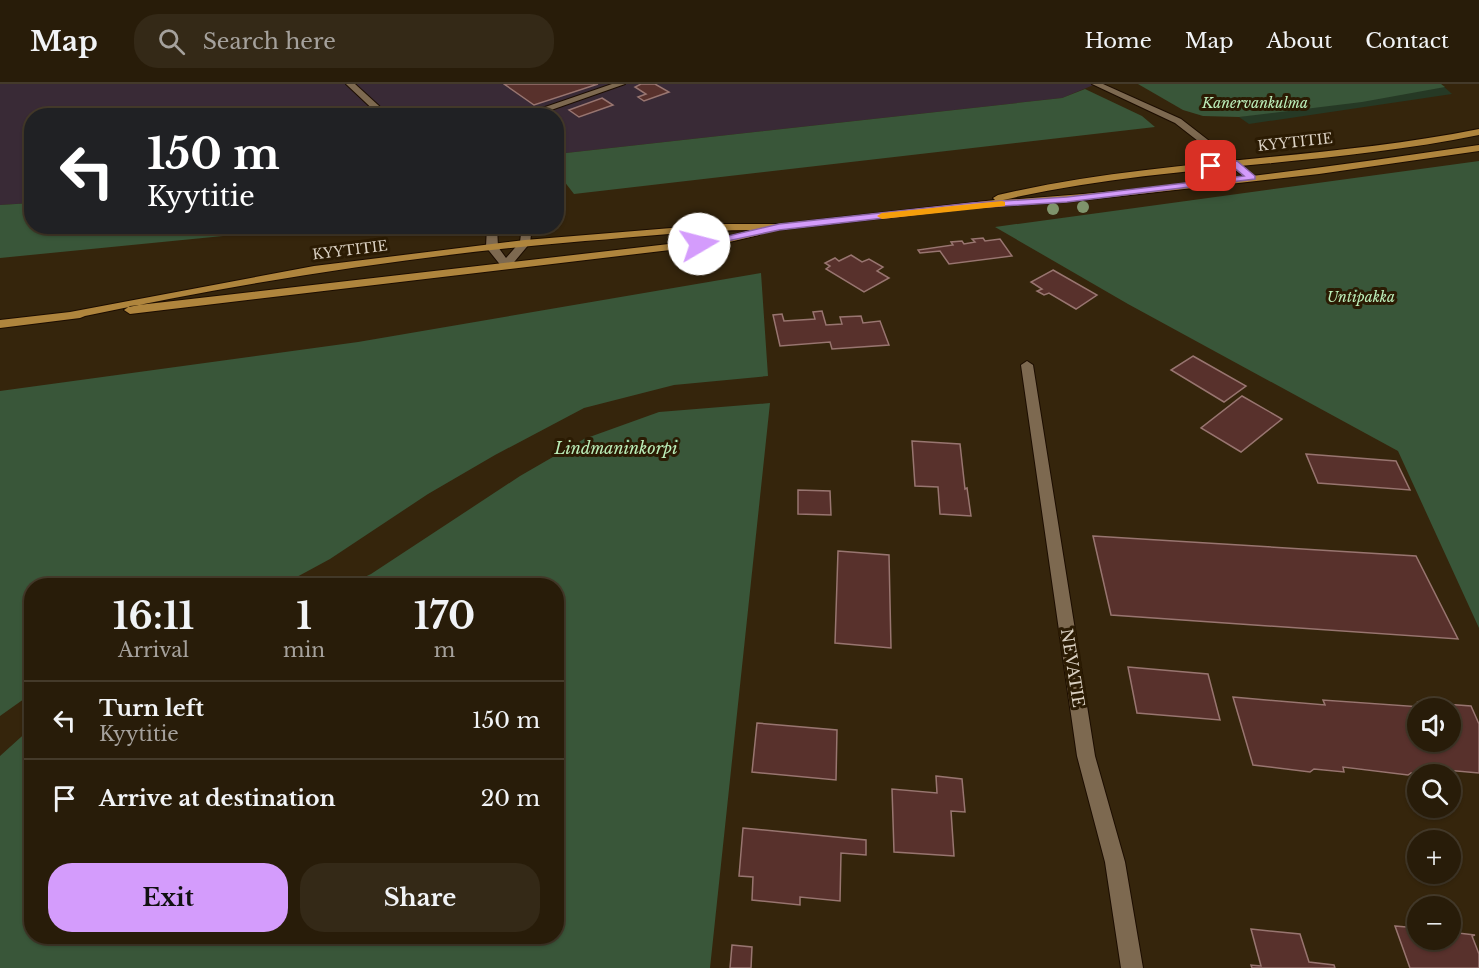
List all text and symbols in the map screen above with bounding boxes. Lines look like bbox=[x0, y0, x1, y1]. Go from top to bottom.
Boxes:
search box bbox=[134, 14, 554, 68]
text: Map bbox=[30, 24, 98, 59]
icon: search bbox=[155, 25, 188, 58]
text: Search here bbox=[203, 28, 336, 55]
text: Home bbox=[1085, 28, 1152, 54]
text: Map bbox=[1185, 28, 1233, 54]
text: About bbox=[1266, 28, 1332, 54]
text: Contact bbox=[1365, 28, 1449, 54]
park label: Kanervankulma bbox=[1201, 94, 1308, 112]
text: 150 m bbox=[147, 128, 280, 180]
street label: KYYTITIE bbox=[1256, 129, 1334, 155]
icon: left bbox=[48, 132, 126, 210]
pin bbox=[1185, 140, 1236, 191]
icon: arrive bbox=[1194, 149, 1227, 182]
text: Kyytitie bbox=[147, 180, 255, 213]
position arrow bbox=[667, 212, 731, 276]
street label: KYYTITIE bbox=[311, 236, 389, 264]
park label: Untipakka bbox=[1327, 288, 1395, 306]
park label: Lindmaninkorpi bbox=[553, 438, 678, 458]
text: 16:11 bbox=[113, 594, 194, 639]
text: 1 bbox=[296, 594, 312, 639]
text: 170 bbox=[414, 594, 475, 639]
street label: NEVATIE bbox=[1057, 627, 1089, 709]
text: Arrival bbox=[118, 638, 189, 662]
text: min bbox=[283, 638, 325, 662]
text: m bbox=[434, 638, 455, 662]
text: Turn left bbox=[99, 695, 204, 722]
map controls bbox=[1407, 698, 1461, 950]
button: sound bbox=[1407, 698, 1461, 752]
icon: left bbox=[48, 704, 81, 737]
text: 150 m bbox=[472, 707, 540, 734]
text: Kyytitie bbox=[99, 722, 179, 746]
button: search bbox=[1407, 764, 1461, 818]
icon: arrive bbox=[48, 782, 81, 815]
text: Arrive at destination bbox=[99, 785, 336, 812]
text: 20 m bbox=[481, 785, 540, 812]
button: + bbox=[1407, 830, 1461, 884]
button: Exit bbox=[48, 863, 288, 932]
button: Share bbox=[300, 863, 540, 932]
button: − bbox=[1407, 896, 1461, 950]

